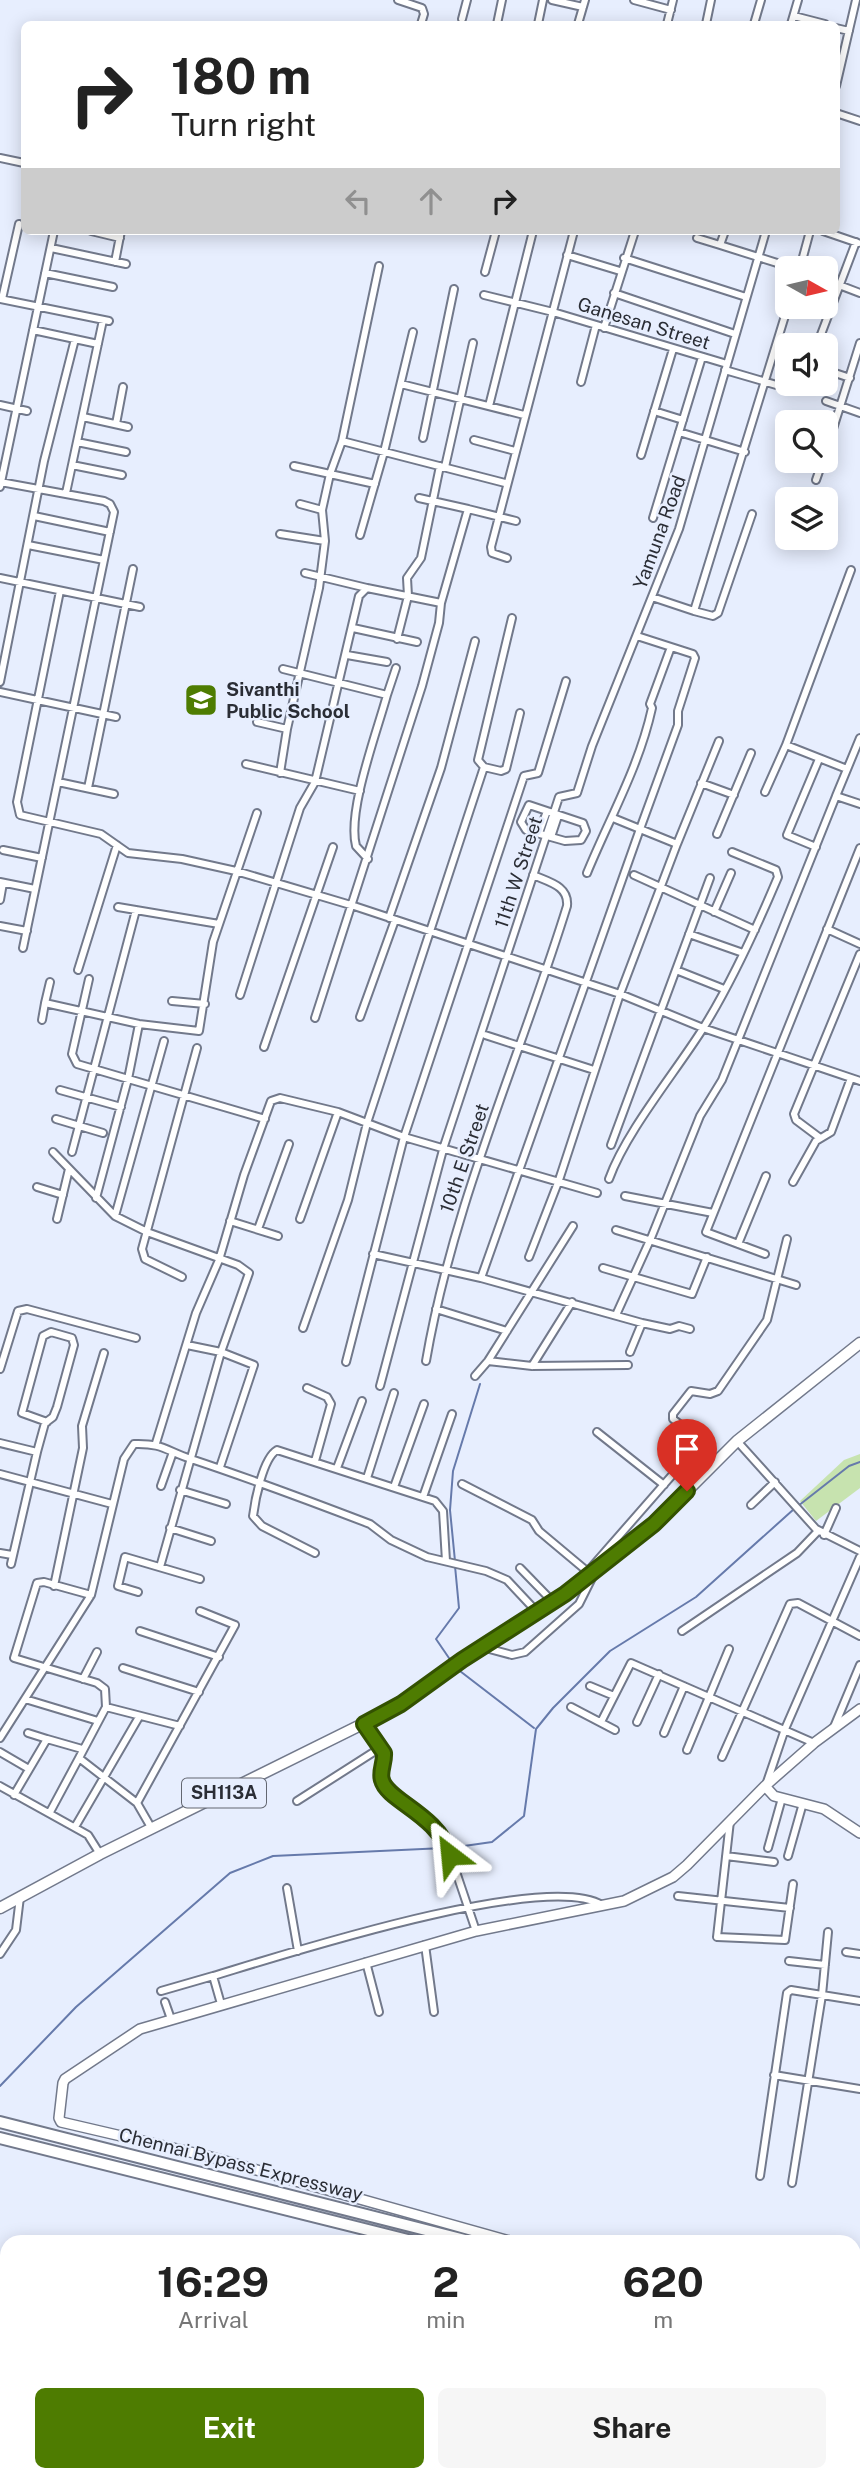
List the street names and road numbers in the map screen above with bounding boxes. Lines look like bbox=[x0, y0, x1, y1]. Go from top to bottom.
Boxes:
street label: Ganesan Street bbox=[575, 292, 713, 354]
street label: Yamuna Road bbox=[628, 472, 690, 592]
street label: 11th W Street bbox=[490, 813, 546, 931]
street label: 10th E Street bbox=[435, 1100, 493, 1216]
road number: SH113A bbox=[182, 1778, 266, 1808]
street label: Chennai Bypass Expressway bbox=[117, 2123, 365, 2205]

